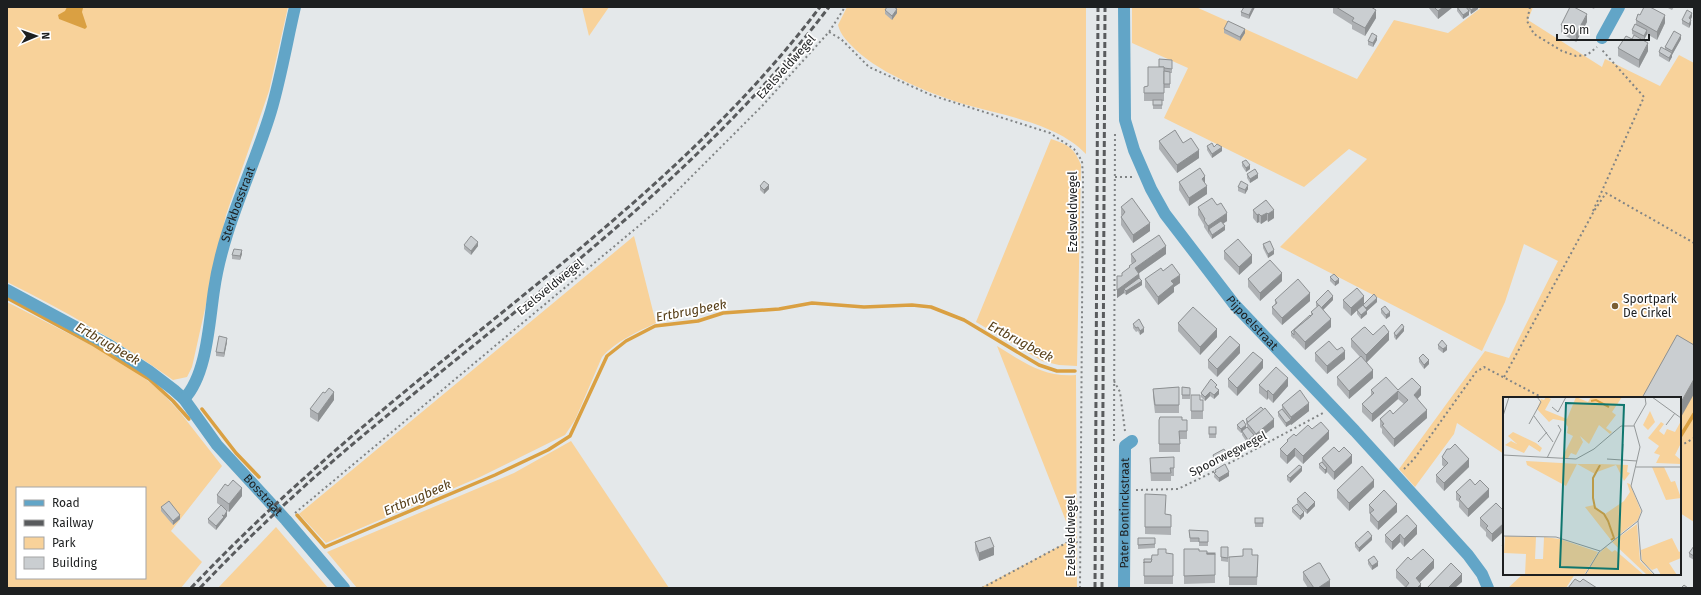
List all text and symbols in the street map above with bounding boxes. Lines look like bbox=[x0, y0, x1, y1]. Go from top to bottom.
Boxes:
north arrow bbox=[16, 16, 56, 56]
scale bar bbox=[1557, 16, 1649, 42]
text: 50 m bbox=[1563, 23, 1589, 37]
text: N bbox=[39, 32, 52, 40]
street label: Ezelsveldwegel bbox=[754, 32, 819, 102]
street label: Sterkbosstraat bbox=[218, 164, 258, 244]
street label: Ezelsveldwegel bbox=[1066, 171, 1080, 253]
street label: Ezelsveldwegel bbox=[514, 256, 586, 318]
place label: Sportpark De Cirkel bbox=[1623, 292, 1678, 320]
street label: Pijpoelstraat bbox=[1223, 293, 1281, 353]
water label: Ertbrugbeek bbox=[654, 296, 728, 325]
marker: Sportpark De Cirkel bbox=[1610, 301, 1620, 311]
water label: Ertbrugbeek bbox=[986, 318, 1056, 365]
water label: Ertbrugbeek bbox=[73, 319, 143, 368]
inset map bbox=[1503, 397, 1681, 575]
street label: Spoorwegwegel bbox=[1187, 428, 1269, 480]
street label: Pater Bontinckstraat bbox=[1117, 457, 1132, 568]
street label: Bosstraat bbox=[240, 471, 286, 519]
water label: Ertbrugbeek bbox=[381, 477, 453, 518]
legend bbox=[16, 487, 146, 579]
street label: Ezelsveldwegel bbox=[1064, 495, 1078, 577]
text: Road bbox=[52, 496, 80, 510]
text: Railway bbox=[52, 516, 93, 530]
text: Park bbox=[52, 536, 76, 550]
text: Building bbox=[52, 556, 98, 570]

